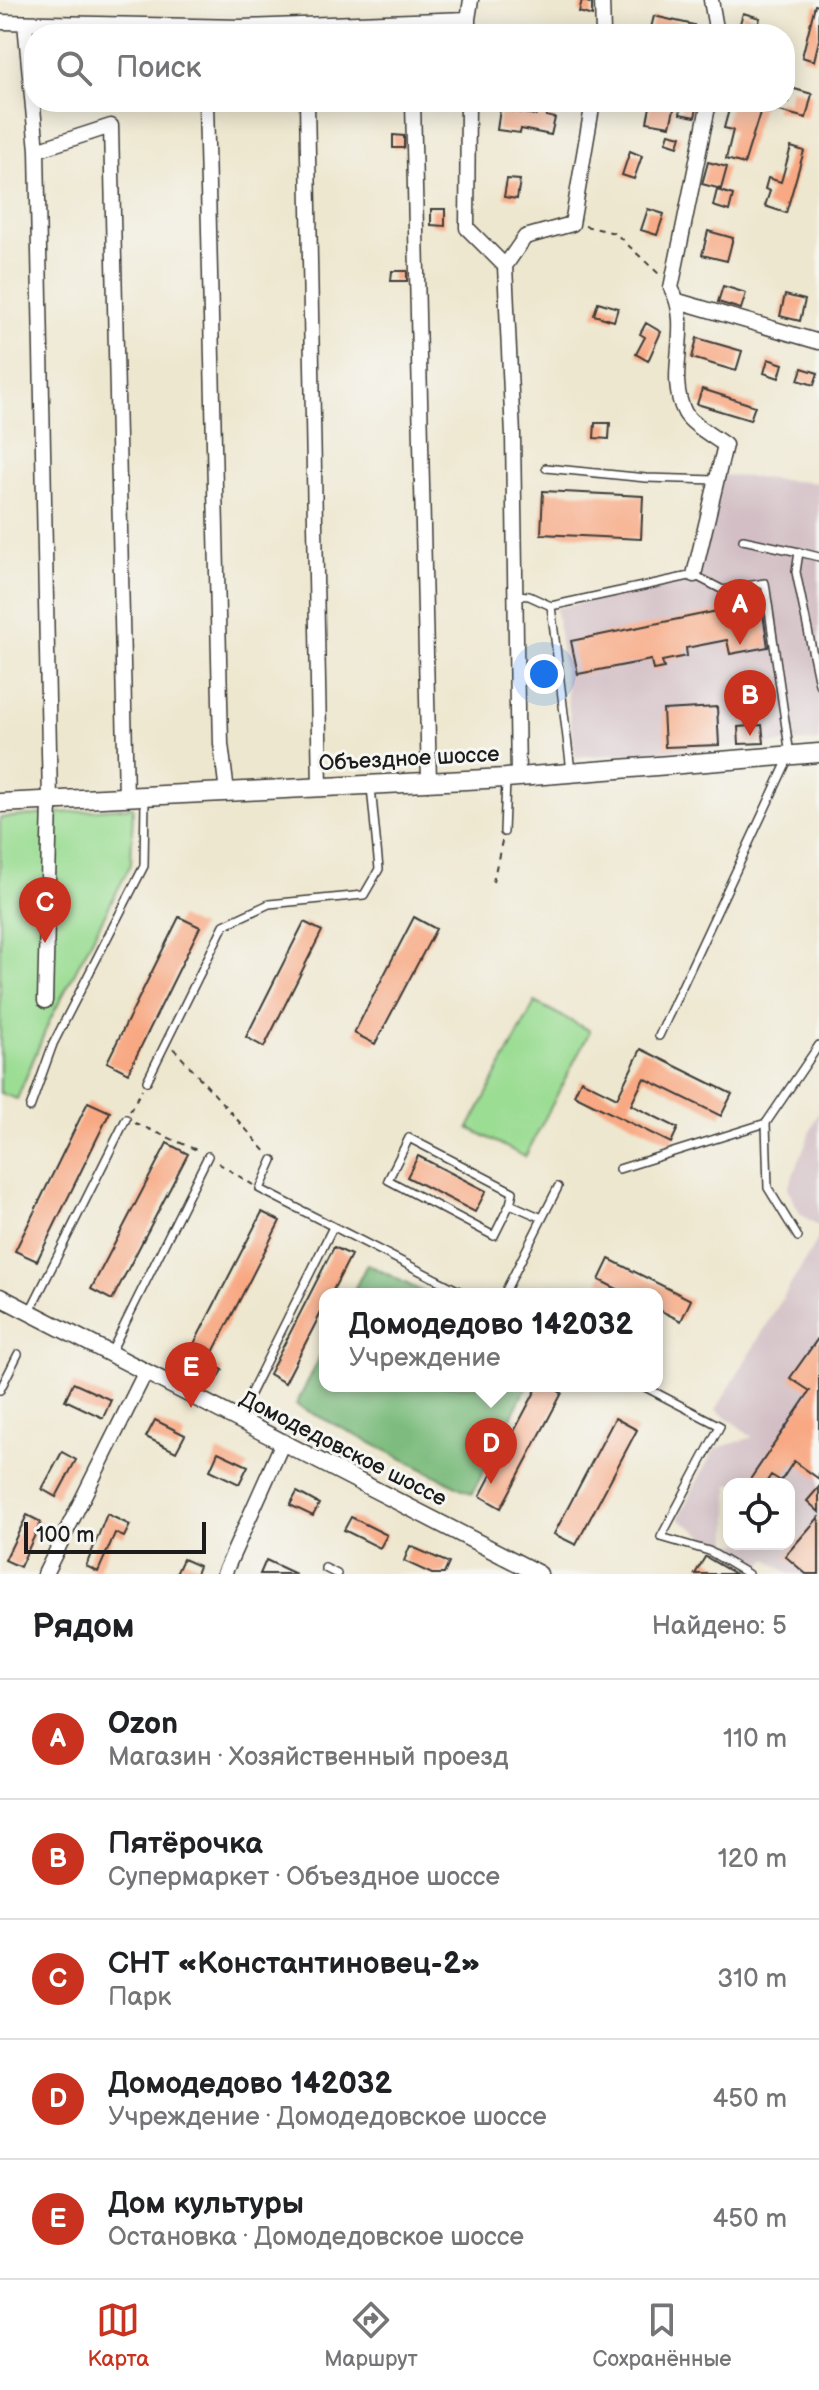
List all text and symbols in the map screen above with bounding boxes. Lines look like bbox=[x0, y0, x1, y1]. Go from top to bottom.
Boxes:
search box bbox=[24, 24, 795, 112]
icon: search bbox=[52, 46, 96, 90]
text: Поиск bbox=[116, 50, 202, 86]
pin: A bbox=[714, 579, 766, 645]
your location bbox=[524, 654, 564, 694]
pin: B bbox=[724, 670, 776, 736]
street label: Объездное шоссе bbox=[318, 741, 500, 777]
pin: C bbox=[19, 877, 71, 943]
popup bbox=[319, 1288, 663, 1392]
text: Домодедово 142032 bbox=[349, 1307, 633, 1343]
pin: E bbox=[165, 1342, 217, 1408]
text: Учреждение bbox=[349, 1343, 501, 1374]
street label: Домодедовское шоссе bbox=[235, 1385, 451, 1513]
pin: D bbox=[465, 1418, 517, 1484]
map controls bbox=[723, 1478, 795, 1550]
button: locate bbox=[723, 1478, 795, 1550]
scale bar bbox=[24, 1518, 206, 1554]
text: 100 m bbox=[36, 1522, 95, 1549]
text: Рядом bbox=[32, 1606, 134, 1647]
text: Найдено: 5 bbox=[652, 1611, 787, 1642]
text: Ozon bbox=[108, 1706, 178, 1742]
text: A bbox=[50, 1724, 66, 1755]
text: 110 m bbox=[723, 1724, 787, 1755]
text: Магазин · Хозяйственный проезд bbox=[108, 1742, 509, 1773]
text: Пятёрочка bbox=[108, 1826, 263, 1862]
text: B bbox=[49, 1844, 67, 1875]
text: 120 m bbox=[718, 1844, 787, 1875]
text: Супермаркет · Объездное шоссе bbox=[108, 1862, 500, 1893]
text: СНТ «Константиновец-2» bbox=[108, 1946, 481, 1982]
text: C bbox=[49, 1964, 67, 1995]
text: 310 m bbox=[717, 1964, 787, 1995]
text: Парк bbox=[108, 1982, 171, 2013]
text: Домодедово 142032 bbox=[108, 2066, 392, 2102]
text: D bbox=[49, 2084, 67, 2115]
text: 450 m bbox=[712, 2084, 787, 2115]
text: Учреждение · Домодедовское шоссе bbox=[108, 2102, 547, 2133]
text: Дом культуры bbox=[108, 2186, 304, 2222]
text: E bbox=[50, 2204, 66, 2235]
text: 450 m bbox=[712, 2204, 787, 2235]
text: Остановка · Домодедовское шоссе bbox=[108, 2222, 524, 2253]
tab: Карта bbox=[87, 2298, 149, 2373]
tab: Маршрут bbox=[324, 2298, 418, 2373]
tab: Сохранённые bbox=[593, 2298, 732, 2373]

